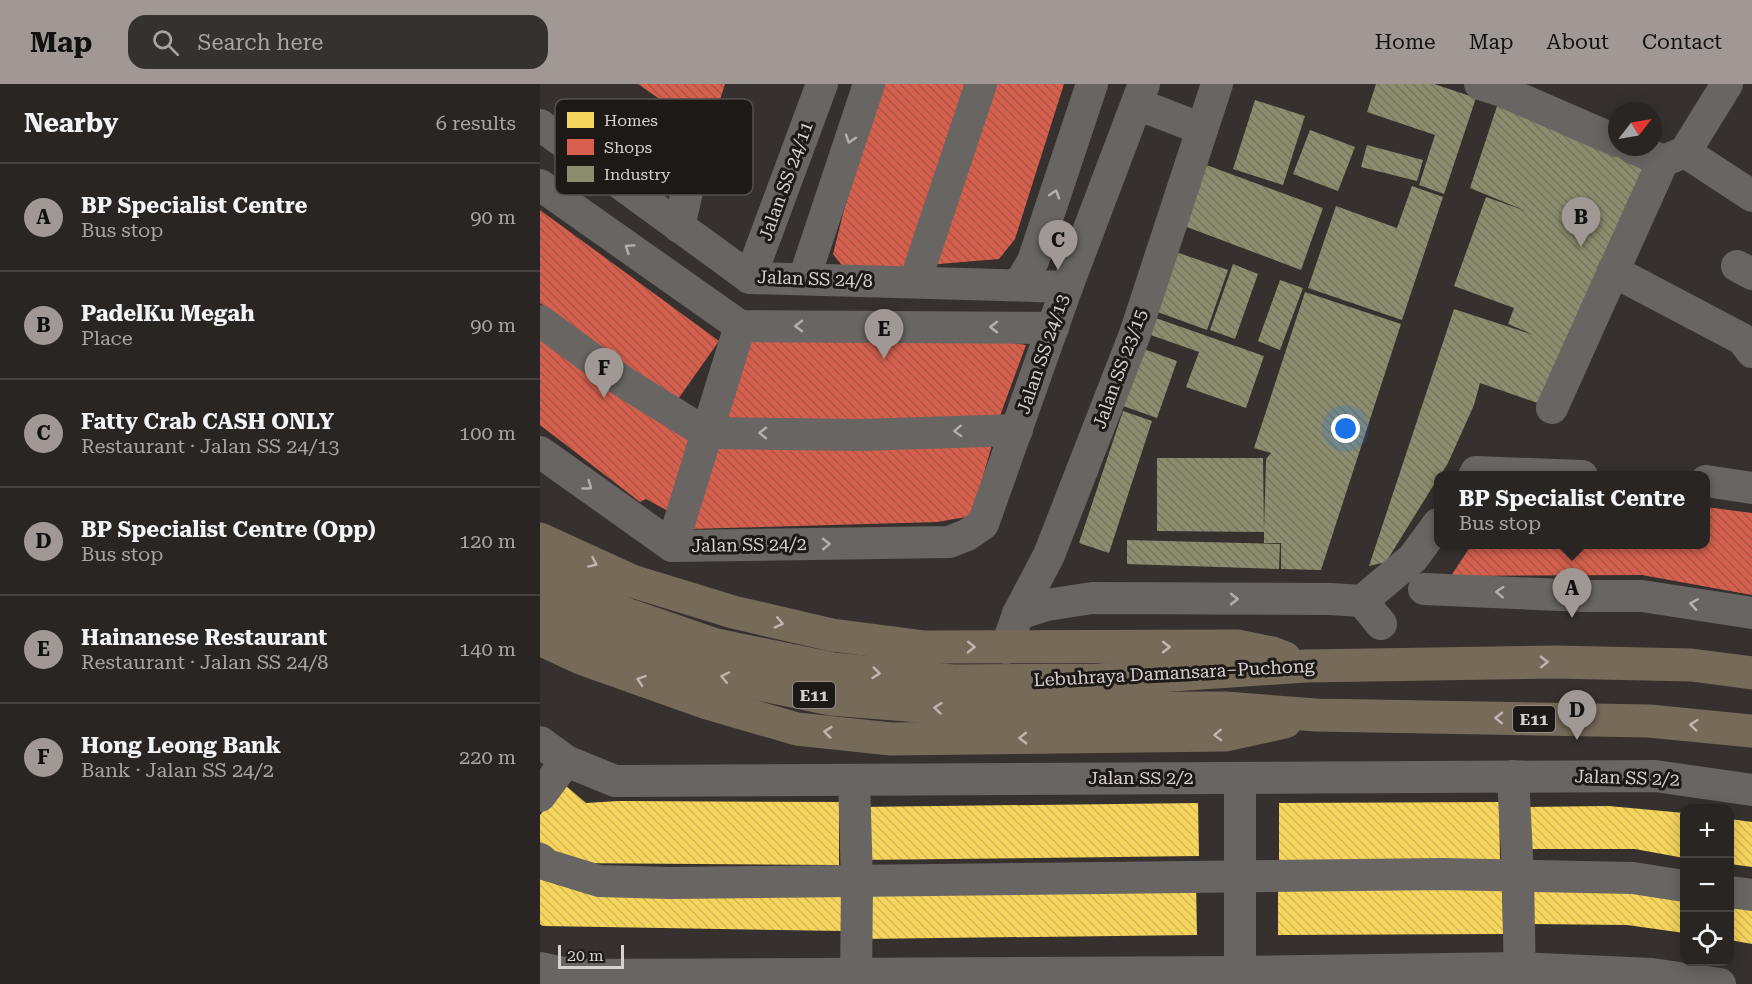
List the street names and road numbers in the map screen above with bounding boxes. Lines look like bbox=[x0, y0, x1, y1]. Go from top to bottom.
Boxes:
street label: Jalan SS 24/11 bbox=[754, 118, 817, 243]
street label: Jalan SS 24/8 bbox=[757, 266, 873, 291]
street label: Jalan SS 24/13 bbox=[1012, 291, 1073, 417]
street label: Jalan SS 23/15 bbox=[1088, 306, 1151, 431]
street label: Jalan SS 24/2 bbox=[691, 533, 807, 556]
street label: Lebuhraya Damansara–Puchong bbox=[1033, 655, 1316, 690]
road number: E11 bbox=[793, 682, 835, 708]
road number: E11 bbox=[1513, 706, 1555, 732]
street label: Jalan SS 2/2 bbox=[1574, 765, 1680, 790]
street label: Jalan SS 2/2 bbox=[1088, 767, 1194, 788]

